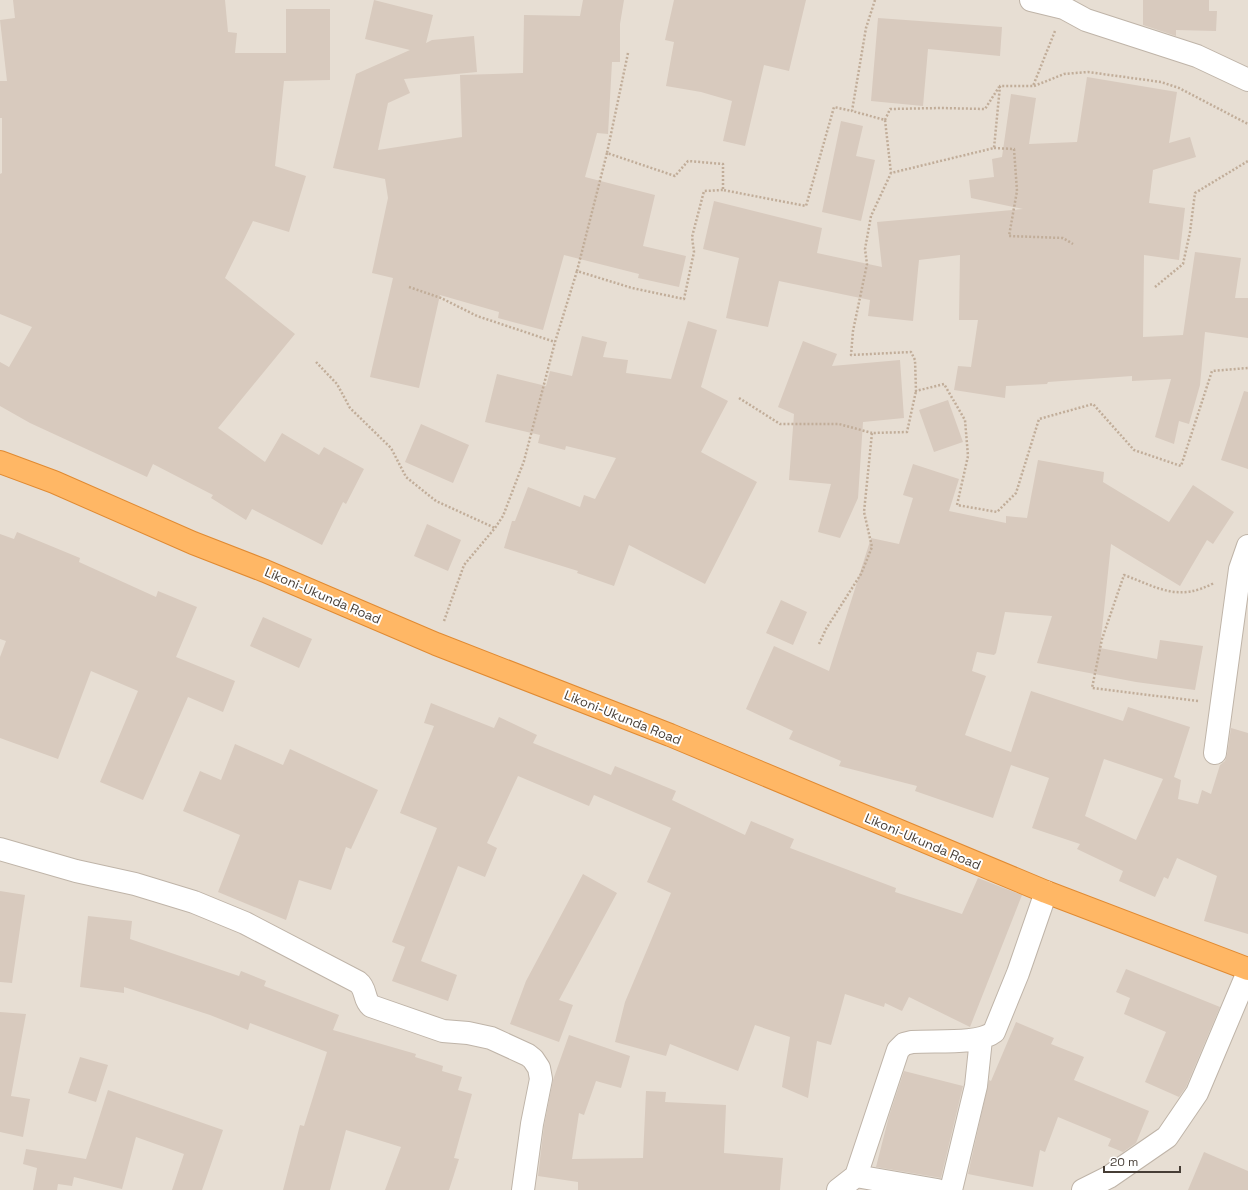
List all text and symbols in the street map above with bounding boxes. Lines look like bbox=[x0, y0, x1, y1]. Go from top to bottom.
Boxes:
street label: Likoni-Ukunda Road bbox=[262, 563, 384, 628]
street label: Likoni-Ukunda Road bbox=[562, 686, 684, 749]
street label: Likoni-Ukunda Road bbox=[862, 809, 984, 874]
scale bar bbox=[1104, 1148, 1180, 1174]
text: 20 m bbox=[1110, 1154, 1138, 1170]

